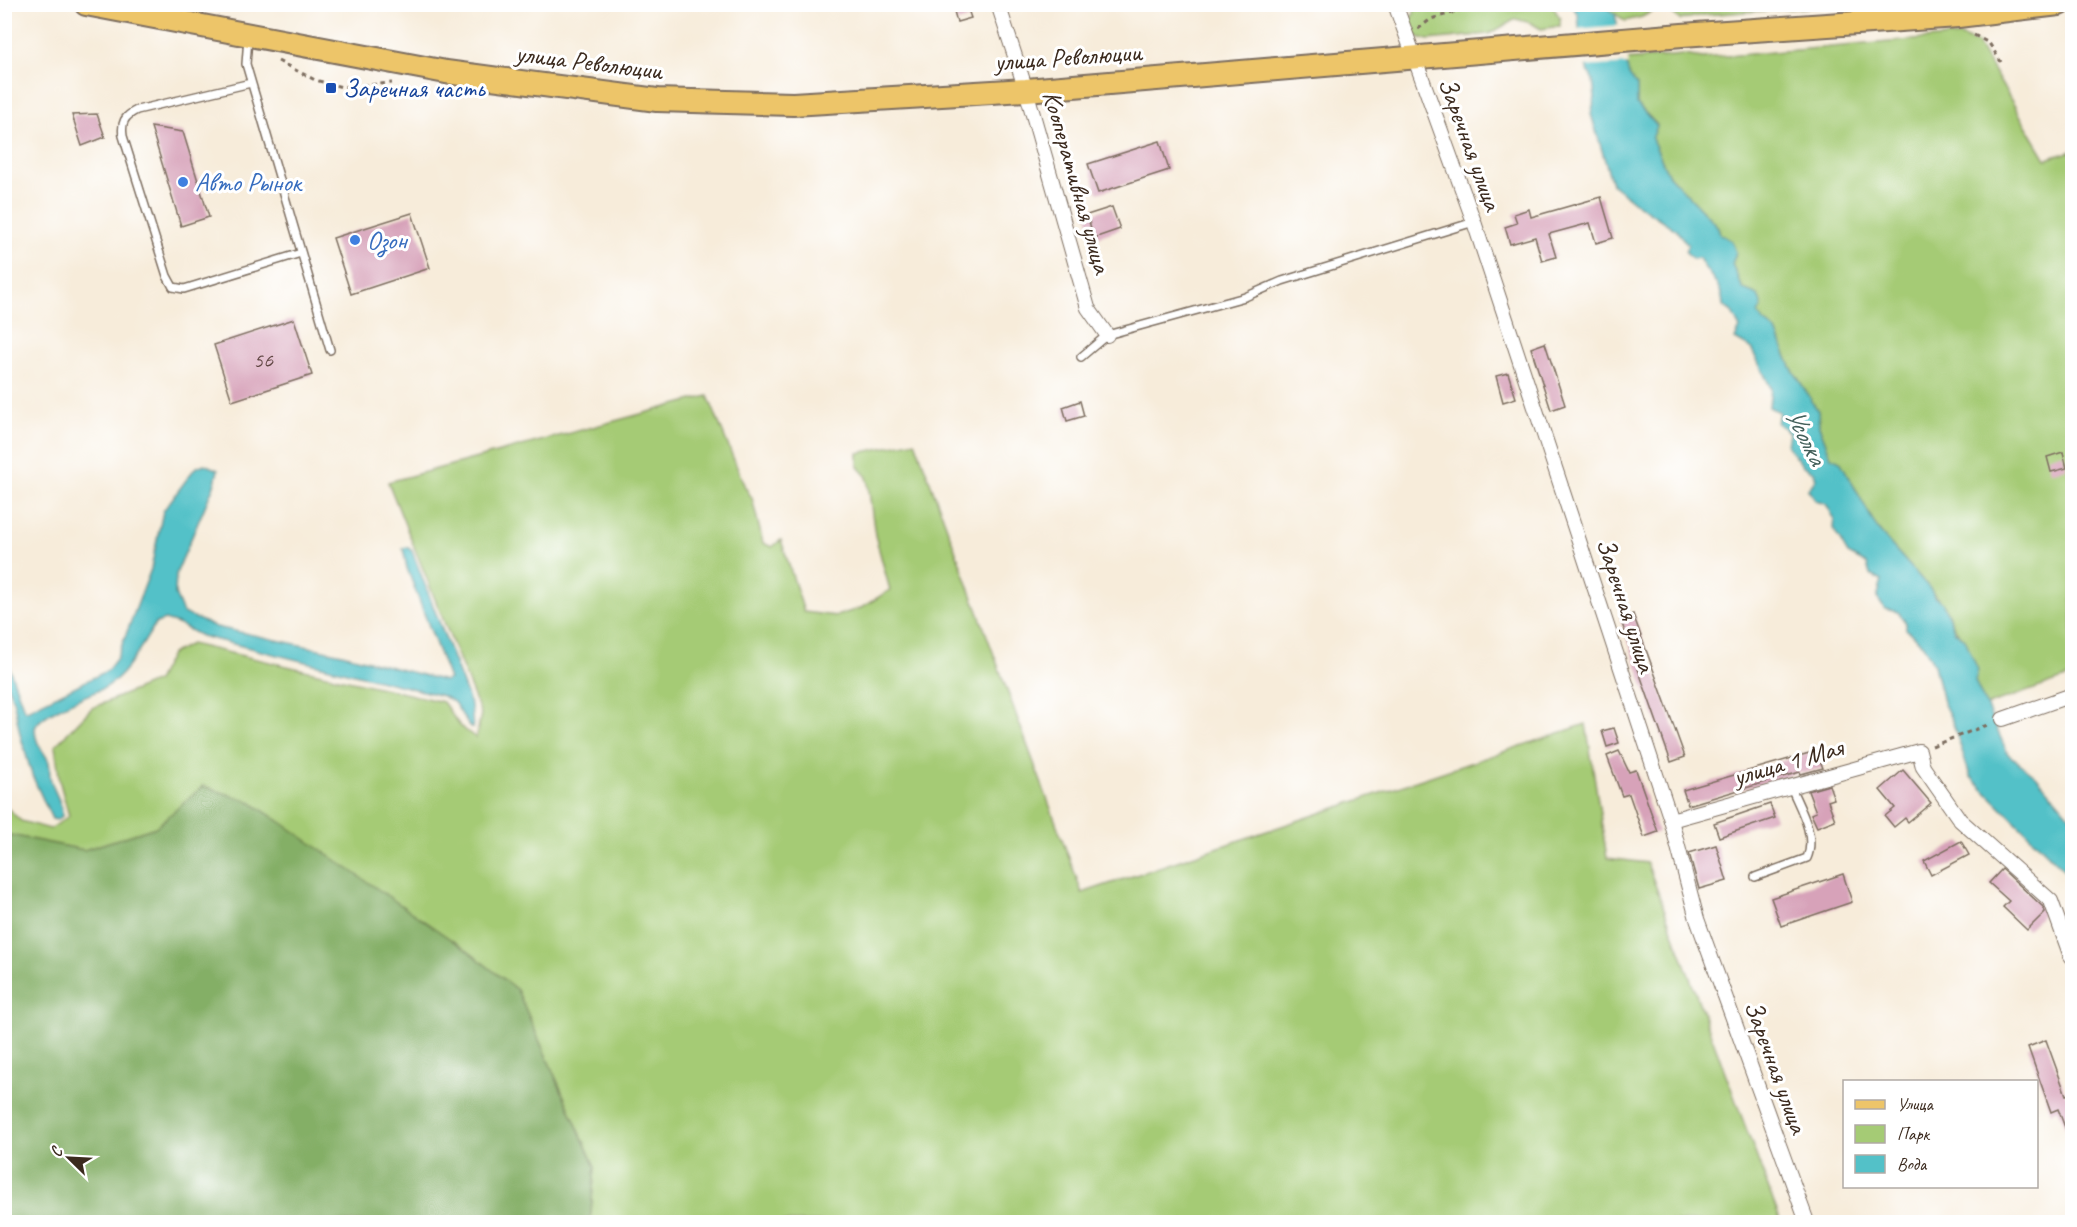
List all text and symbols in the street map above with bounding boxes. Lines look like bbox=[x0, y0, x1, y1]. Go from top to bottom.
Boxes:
street label: улица Революции bbox=[991, 35, 1144, 79]
street label: улица Революции bbox=[512, 36, 666, 88]
place label: Заречная часть bbox=[343, 72, 486, 105]
street label: Заречная улица bbox=[1431, 73, 1510, 217]
marker: Заречная часть bbox=[324, 81, 338, 95]
street label: Кооперативная улица bbox=[1035, 87, 1119, 279]
place label: Авто Рынок bbox=[195, 166, 304, 199]
marker: Авто Рынок bbox=[176, 175, 190, 189]
place label: Озон bbox=[367, 224, 408, 258]
marker: Озон bbox=[348, 233, 362, 247]
house number: 56 bbox=[253, 346, 274, 374]
water label: Усолка bbox=[1777, 402, 1836, 472]
street label: Заречная улица bbox=[1589, 534, 1664, 678]
street label: улица 1 Мая bbox=[1728, 730, 1848, 794]
street label: Заречная улица bbox=[1737, 996, 1816, 1140]
legend bbox=[1843, 1080, 2038, 1188]
text: Улица bbox=[1897, 1093, 1934, 1115]
text: Парк bbox=[1897, 1123, 1931, 1145]
north arrow bbox=[39, 1128, 99, 1188]
text: С bbox=[45, 1143, 68, 1160]
text: Вода bbox=[1897, 1153, 1928, 1175]

